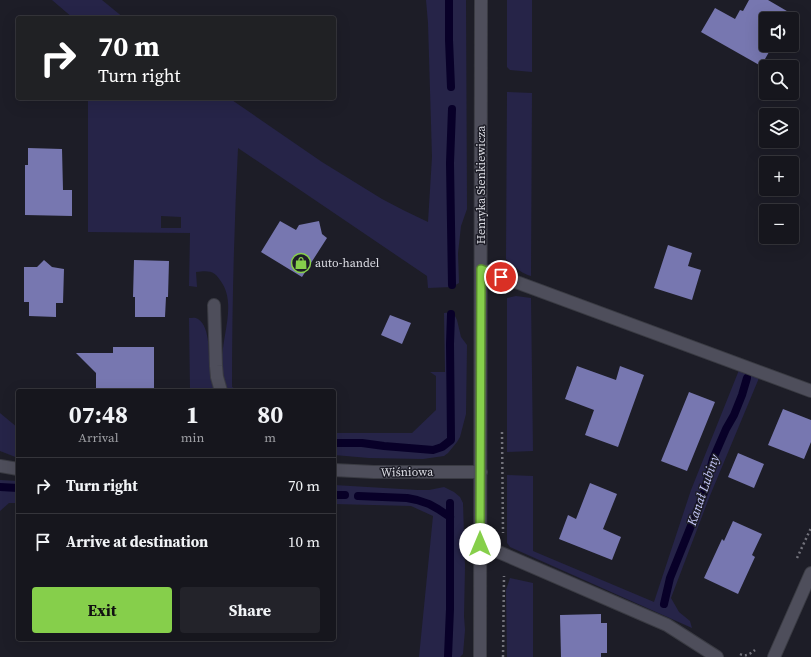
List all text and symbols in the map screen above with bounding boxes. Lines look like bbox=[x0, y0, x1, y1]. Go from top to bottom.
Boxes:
map controls bbox=[759, 12, 799, 244]
button: sound bbox=[759, 12, 799, 52]
text: 70 m bbox=[98, 27, 160, 65]
icon: right bbox=[32, 32, 84, 84]
button: search bbox=[759, 60, 799, 100]
text: Turn right bbox=[98, 63, 180, 88]
button: layers bbox=[759, 108, 799, 148]
street label: Henryka Sienkiewicza bbox=[473, 125, 489, 244]
button: + bbox=[759, 156, 799, 196]
button: − bbox=[759, 204, 799, 244]
shop icon: auto-handel bbox=[290, 252, 312, 274]
place label: auto-handel bbox=[315, 255, 380, 271]
pin bbox=[484, 260, 518, 294]
icon: arrive bbox=[490, 266, 512, 288]
text: 07:48 bbox=[69, 398, 128, 431]
text: 1 bbox=[186, 398, 199, 431]
text: 80 bbox=[257, 398, 283, 431]
text: Arrival bbox=[78, 429, 119, 446]
text: min bbox=[181, 429, 204, 446]
text: m bbox=[264, 429, 276, 446]
water label: Kanał Lubiny bbox=[683, 451, 723, 529]
street label: Wiśniowa bbox=[381, 464, 434, 480]
icon: right bbox=[32, 475, 54, 497]
text: Turn right bbox=[66, 475, 138, 496]
text: 70 m bbox=[288, 475, 320, 496]
position arrow bbox=[459, 523, 501, 565]
icon: arrive bbox=[32, 531, 54, 553]
text: Arrive at destination bbox=[66, 531, 208, 552]
text: 10 m bbox=[288, 531, 320, 552]
button: Exit bbox=[32, 587, 172, 633]
button: Share bbox=[180, 587, 320, 633]

